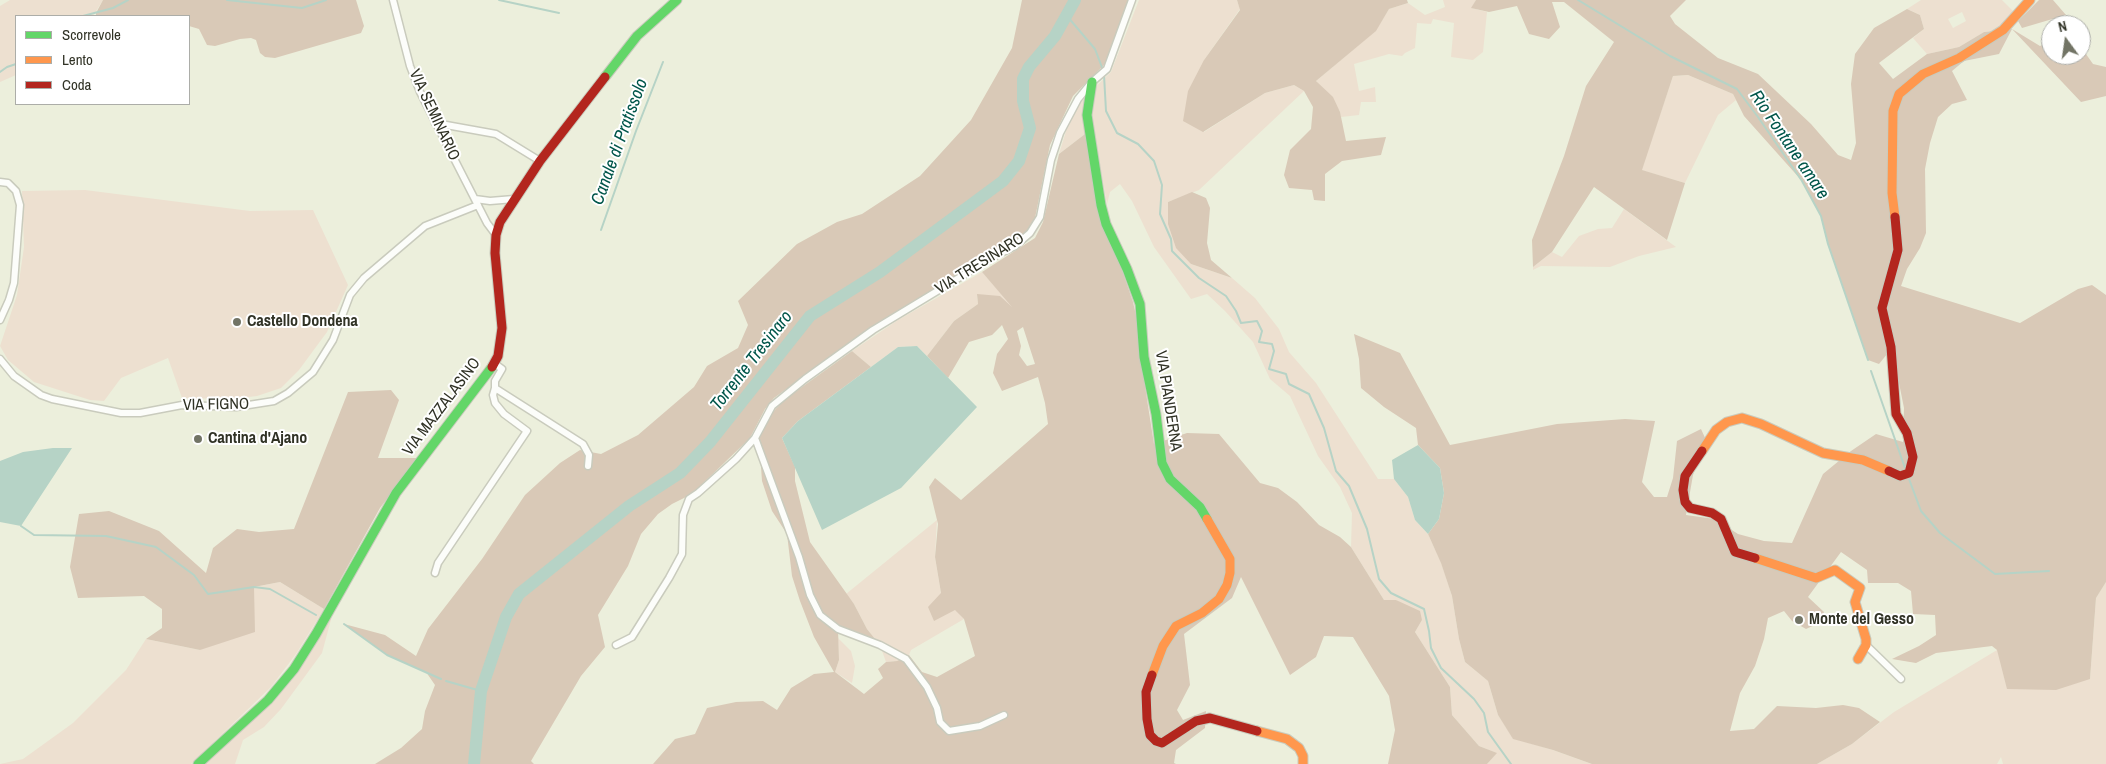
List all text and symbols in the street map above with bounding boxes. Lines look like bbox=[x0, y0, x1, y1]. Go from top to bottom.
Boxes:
legend bbox=[15, 15, 190, 105]
north arrow bbox=[2041, 15, 2091, 65]
text: N bbox=[2056, 17, 2069, 36]
text: Scorrevole bbox=[62, 24, 121, 45]
text: Lento bbox=[62, 49, 93, 70]
street label: VIA SEMINARIO bbox=[404, 66, 464, 164]
text: Coda bbox=[62, 74, 91, 95]
water label: Canale di Pratissolo bbox=[587, 76, 653, 208]
water label: Rio Fontane amare bbox=[1745, 86, 1833, 204]
street label: VIA TRESINARO bbox=[932, 229, 1028, 299]
water label: Torrente Tresinaro bbox=[706, 307, 798, 415]
place label: Castello Dondena bbox=[247, 312, 358, 332]
marker: Castello Dondena bbox=[231, 316, 243, 328]
street label: VIA PIANDERNA bbox=[1151, 349, 1185, 453]
street label: VIA MAZZALASINO bbox=[399, 354, 485, 460]
street label: VIA FIGNO bbox=[183, 395, 249, 415]
place label: Cantina d'Ajano bbox=[208, 429, 307, 449]
marker: Cantina d'Ajano bbox=[192, 433, 204, 445]
place label: Monte del Gesso bbox=[1809, 610, 1914, 630]
marker: Monte del Gesso bbox=[1793, 614, 1805, 626]

